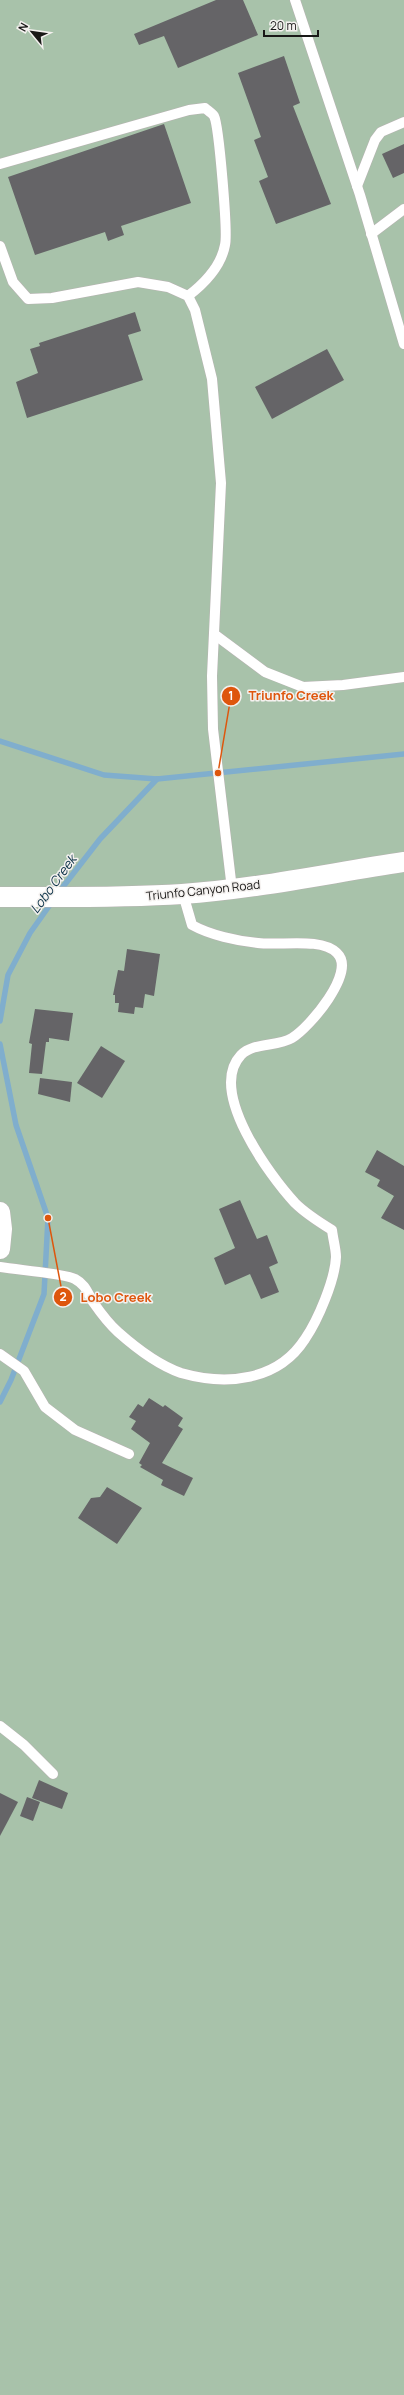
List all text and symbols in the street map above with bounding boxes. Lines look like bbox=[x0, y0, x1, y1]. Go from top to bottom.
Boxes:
north arrow bbox=[12, 12, 52, 52]
scale bar bbox=[264, 12, 318, 38]
text: 20 m bbox=[270, 17, 297, 34]
text: N bbox=[14, 20, 31, 34]
callout: Triunfo Creek bbox=[221, 683, 342, 708]
text: Triunfo Creek bbox=[249, 686, 334, 704]
text: 1 bbox=[228, 687, 234, 704]
water label: Lobo Creek bbox=[26, 849, 82, 917]
street label: Triunfo Canyon Road bbox=[145, 876, 261, 904]
callout: Lobo Creek bbox=[53, 1285, 160, 1310]
text: 2 bbox=[59, 1288, 67, 1305]
text: Lobo Creek bbox=[81, 1288, 152, 1306]

